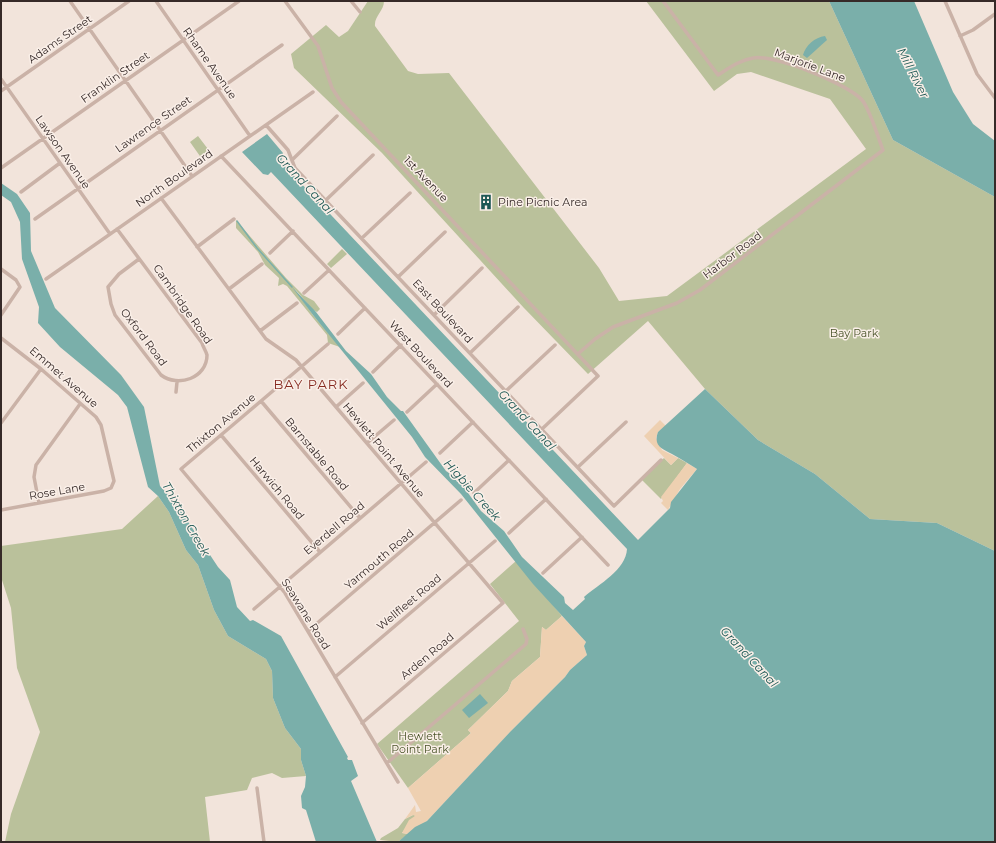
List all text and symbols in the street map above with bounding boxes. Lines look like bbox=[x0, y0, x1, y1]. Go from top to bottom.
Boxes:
street label: Adams Street bbox=[25, 11, 95, 66]
street label: Rhame Avenue bbox=[180, 24, 240, 102]
street label: Marjorie Lane bbox=[772, 45, 848, 85]
water label: Mill River bbox=[894, 45, 933, 101]
street label: Franklin Street bbox=[78, 48, 153, 106]
street label: Lawrence Street bbox=[112, 92, 194, 155]
street label: Lawson Avenue bbox=[32, 113, 94, 192]
street label: North Boulevard bbox=[133, 146, 215, 210]
water label: Grand Canal bbox=[273, 150, 338, 218]
street label: 1st Avenue bbox=[401, 153, 451, 205]
building icon: Pine Picnic Area bbox=[477, 193, 495, 211]
place label: Pine Picnic Area bbox=[498, 195, 587, 209]
street label: Harbor Road bbox=[700, 228, 764, 282]
street label: Cambridge Road bbox=[150, 262, 216, 346]
street label: East Boulevard bbox=[410, 276, 476, 346]
street label: Oxford Road bbox=[118, 305, 170, 369]
street label: West Boulevard bbox=[386, 317, 456, 391]
park label: Bay Park bbox=[830, 326, 879, 340]
street label: Emmet Avenue bbox=[27, 343, 101, 411]
district label: BAY PARK bbox=[274, 376, 348, 392]
water label: Grand Canal bbox=[495, 386, 560, 454]
street label: Thixton Avenue bbox=[184, 390, 259, 456]
street label: Hewlett Point Avenue bbox=[340, 399, 428, 501]
street label: Barnstable Road bbox=[282, 415, 352, 493]
street label: Harwich Road bbox=[247, 454, 307, 522]
water label: Higbie Creek bbox=[441, 456, 505, 524]
street label: Rose Lane bbox=[28, 479, 87, 503]
water label: Thixton Creek bbox=[159, 479, 214, 559]
street label: Everdell Road bbox=[301, 498, 367, 558]
street label: Yarmouth Road bbox=[341, 526, 417, 592]
street label: Wellfleet Road bbox=[374, 571, 444, 633]
street label: Seawane Road bbox=[279, 576, 333, 652]
water label: Grand Canal bbox=[717, 623, 782, 691]
street label: Arden Road bbox=[397, 630, 457, 682]
park label: Hewlett Point Park bbox=[391, 729, 449, 756]

